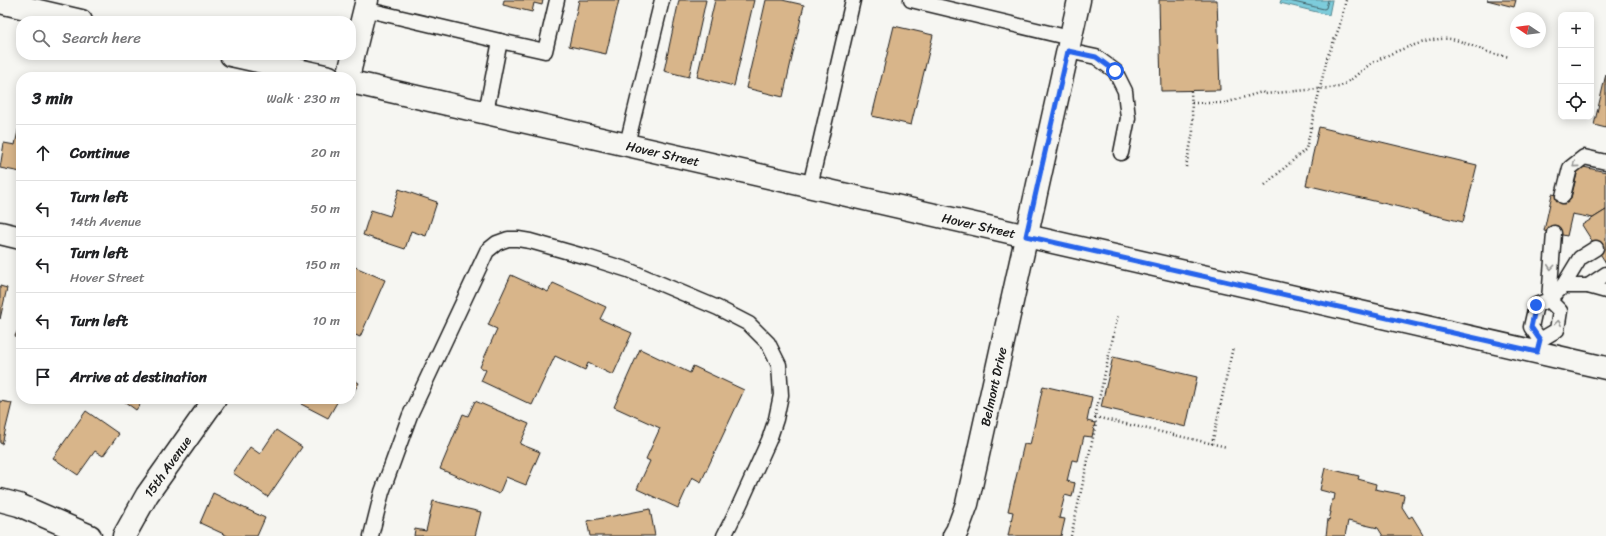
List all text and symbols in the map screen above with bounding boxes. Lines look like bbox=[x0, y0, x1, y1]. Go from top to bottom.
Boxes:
north arrow bbox=[1510, 12, 1546, 48]
map controls bbox=[1558, 12, 1594, 120]
button: + bbox=[1558, 12, 1594, 48]
search box bbox=[16, 16, 356, 60]
text: Search here bbox=[62, 25, 141, 51]
icon: search bbox=[30, 27, 52, 49]
button: − bbox=[1558, 48, 1594, 84]
route start bbox=[1106, 62, 1124, 80]
text: 3 min bbox=[32, 83, 73, 113]
button: locate bbox=[1558, 84, 1594, 120]
text: Walk · 230 m bbox=[266, 87, 340, 110]
street label: Hover Street bbox=[624, 134, 702, 173]
text: Continue bbox=[70, 140, 130, 166]
text: 20 m bbox=[311, 141, 340, 164]
icon: ahead bbox=[32, 142, 54, 164]
one-way arrow bbox=[1572, 160, 1579, 167]
text: Turn left bbox=[70, 184, 128, 210]
text: 50 m bbox=[310, 197, 340, 220]
icon: left bbox=[32, 198, 54, 220]
street label: Hover Street bbox=[940, 206, 1018, 245]
text: 14th Avenue bbox=[70, 210, 141, 233]
text: Turn left bbox=[70, 240, 128, 266]
text: 150 m bbox=[305, 253, 340, 276]
icon: left bbox=[32, 254, 54, 276]
one-way arrow bbox=[1547, 264, 1556, 270]
text: Hover Street bbox=[70, 266, 145, 289]
route end bbox=[1527, 296, 1545, 314]
text: Turn left bbox=[70, 308, 128, 334]
text: 10 m bbox=[313, 309, 340, 332]
icon: left bbox=[32, 310, 54, 332]
one-way arrow bbox=[1553, 320, 1562, 326]
street label: Belmont Drive bbox=[973, 344, 1013, 428]
text: Arrive at destination bbox=[70, 364, 207, 390]
icon: arrive bbox=[32, 366, 54, 388]
street label: 15th Avenue bbox=[137, 431, 197, 502]

